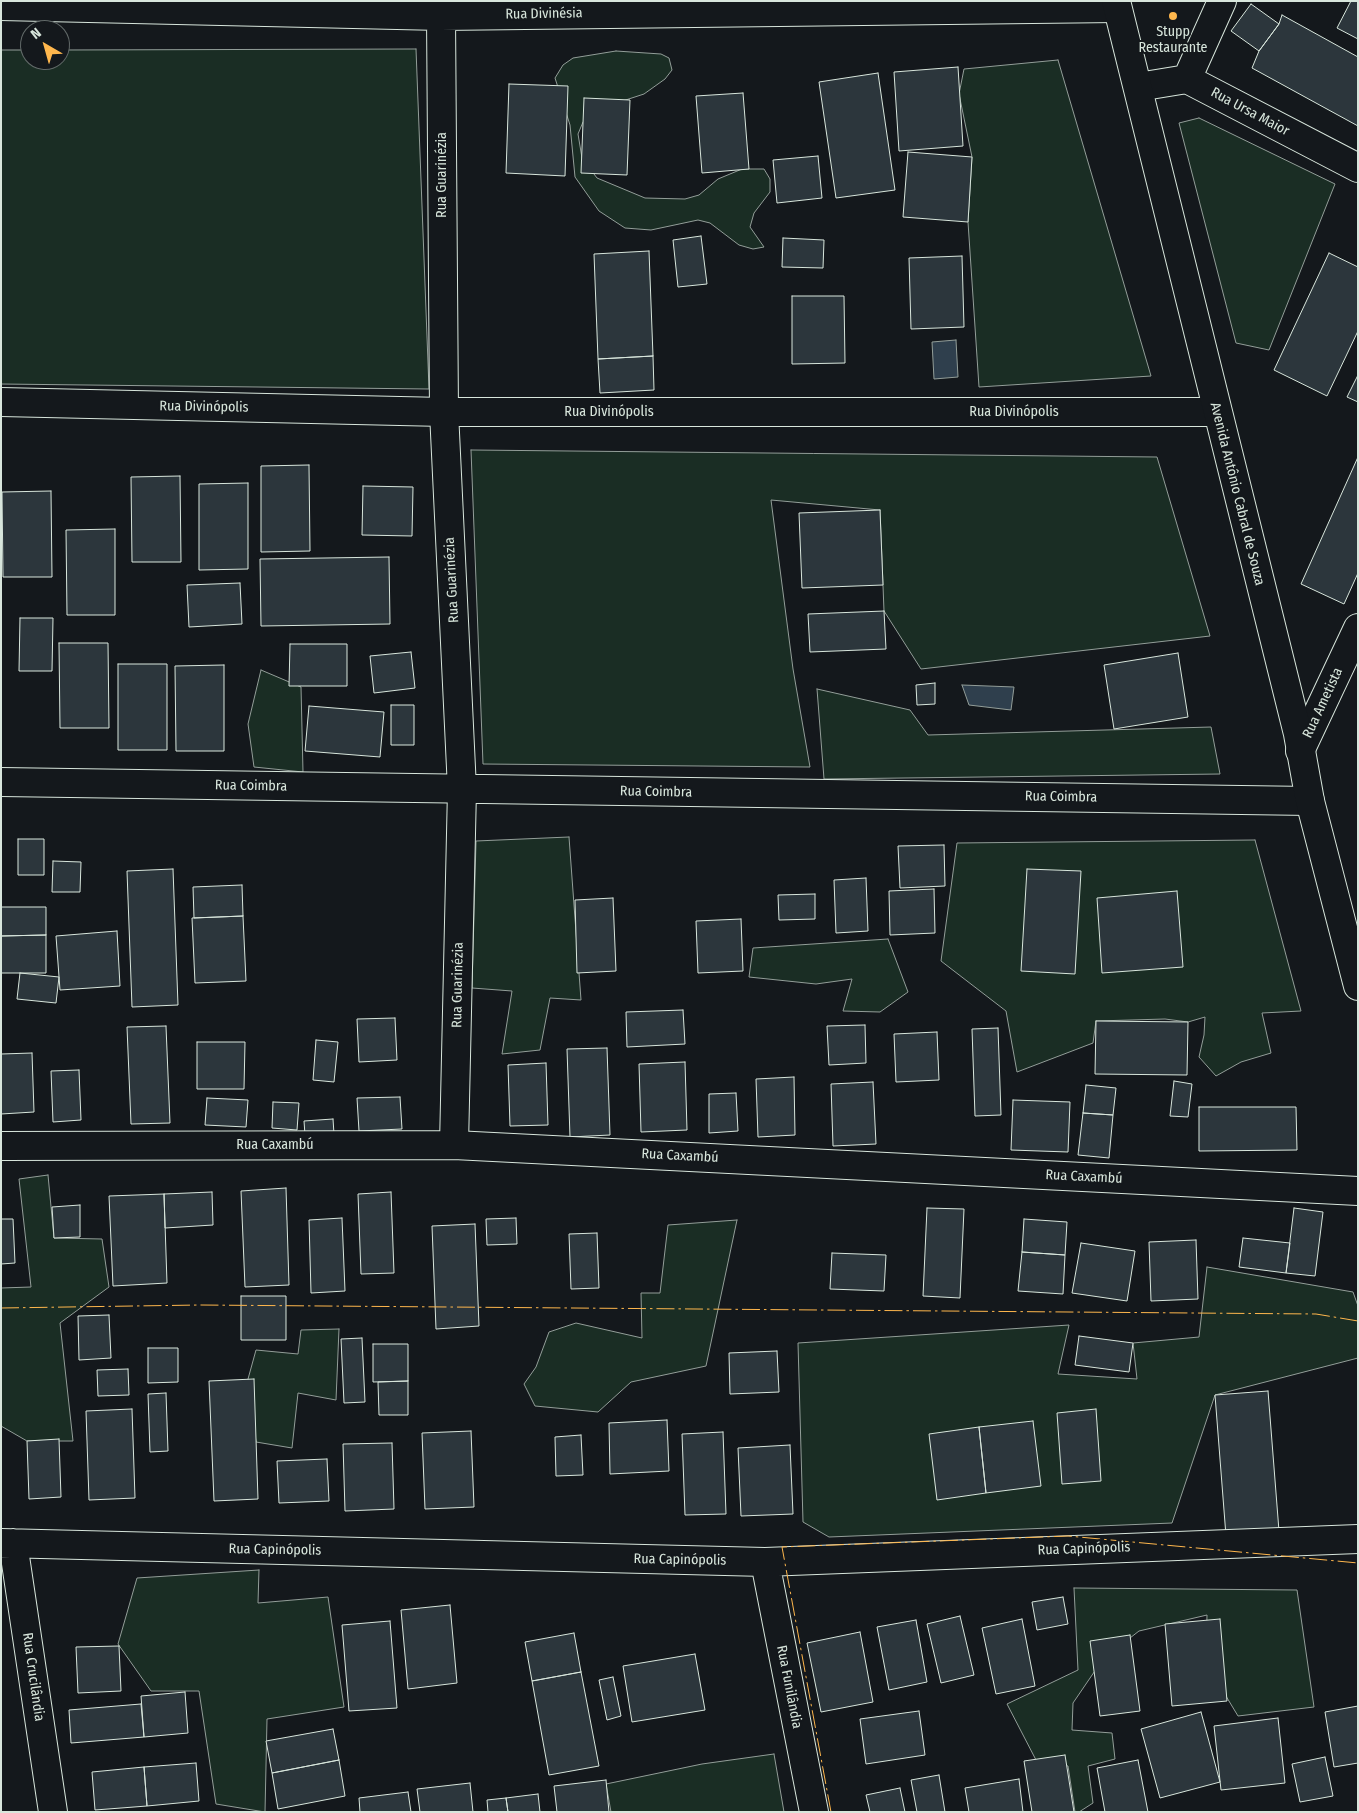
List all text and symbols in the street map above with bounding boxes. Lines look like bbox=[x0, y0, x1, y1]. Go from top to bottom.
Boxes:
street label: Rua Divinésia bbox=[505, 5, 583, 23]
marker: Stupp Restaurante bbox=[1167, 10, 1179, 22]
north arrow bbox=[20, 20, 70, 70]
text: N bbox=[28, 24, 45, 43]
place label: Stupp Restaurante bbox=[1139, 24, 1207, 56]
street label: Rua Ursa Maior bbox=[1208, 84, 1292, 140]
street label: Rua Guarinézia bbox=[434, 132, 450, 218]
street label: Rua Divinópolis bbox=[159, 398, 249, 416]
street label: Avenida Antônio Cabral de Souza bbox=[1206, 401, 1268, 587]
street label: Rua Divinópolis bbox=[564, 404, 654, 420]
street label: Rua Divinópolis bbox=[969, 404, 1059, 420]
street label: Rua Guarinézia bbox=[441, 537, 463, 623]
street label: Rua Ametista bbox=[1299, 665, 1347, 741]
street label: Rua Coimbra bbox=[215, 777, 287, 795]
street label: Rua Coimbra bbox=[620, 783, 692, 801]
street label: Rua Coimbra bbox=[1025, 788, 1097, 806]
street label: Rua Guarinézia bbox=[449, 942, 467, 1028]
street label: Rua Caxambú bbox=[236, 1137, 314, 1153]
street label: Rua Caxambú bbox=[641, 1146, 719, 1166]
street label: Rua Caxambú bbox=[1045, 1167, 1123, 1187]
street label: Rua Capinópolis bbox=[1037, 1539, 1131, 1559]
street label: Rua Capinópolis bbox=[229, 1541, 321, 1559]
street label: Rua Capinópolis bbox=[634, 1551, 726, 1569]
street label: Rua Crucilândia bbox=[18, 1632, 48, 1722]
street label: Rua Funilândia bbox=[773, 1644, 805, 1730]

